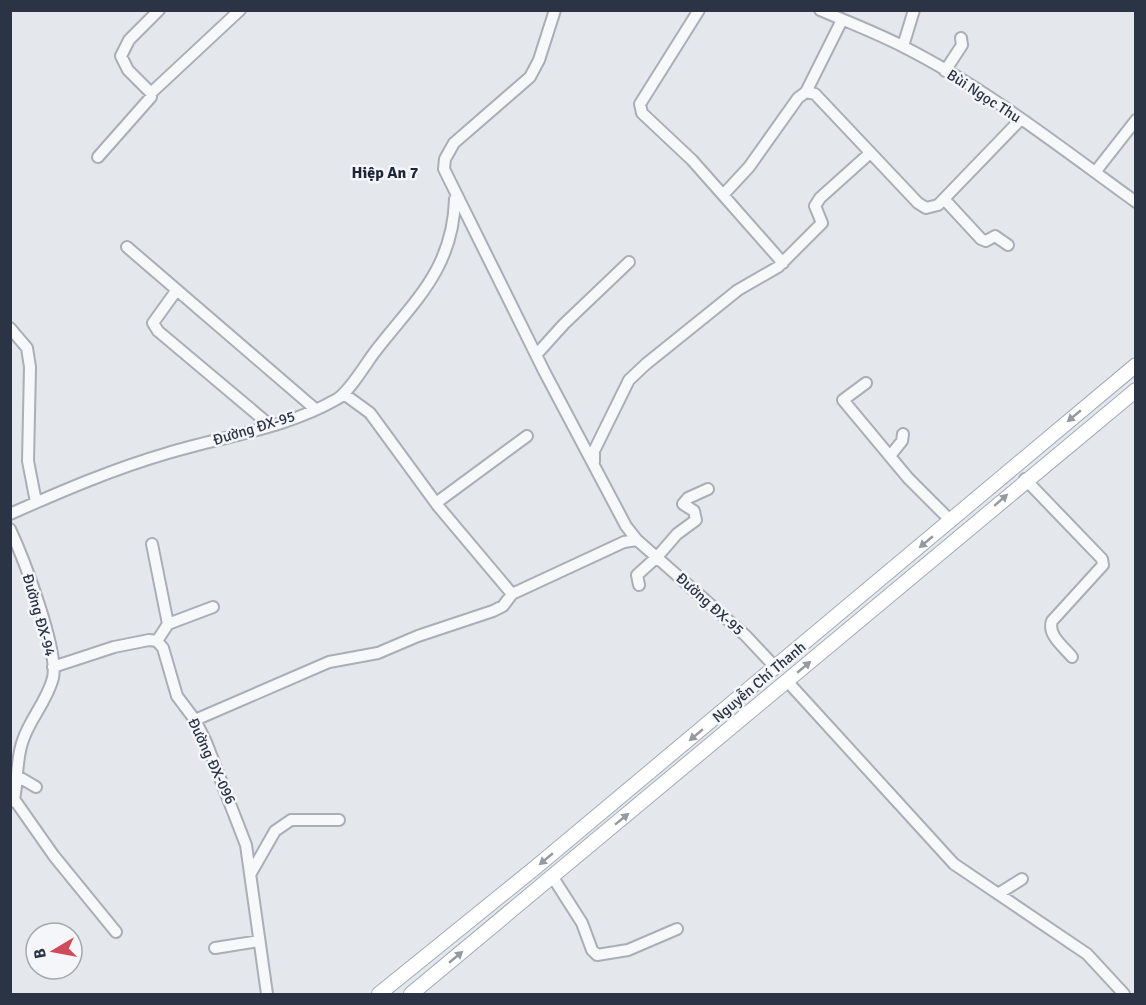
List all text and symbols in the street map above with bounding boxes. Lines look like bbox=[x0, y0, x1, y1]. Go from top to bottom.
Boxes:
street label: Bùi Ngọc Thu bbox=[944, 65, 1024, 127]
district label: Hiệp An 7 bbox=[352, 163, 419, 183]
street label: Đường ĐX-95 bbox=[211, 407, 297, 449]
one-way arrow bbox=[1067, 409, 1082, 422]
one-way arrow bbox=[993, 494, 1008, 507]
one-way arrow bbox=[918, 536, 934, 549]
street label: Đường ĐX-95 bbox=[672, 569, 748, 639]
street label: Đường ĐX-94 bbox=[19, 572, 59, 658]
street label: Nguyễn Chí Thanh bbox=[708, 637, 809, 726]
one-way arrow bbox=[796, 660, 812, 673]
street label: Đường ĐX-096 bbox=[184, 715, 240, 807]
one-way arrow bbox=[688, 728, 704, 741]
one-way arrow bbox=[614, 812, 630, 825]
one-way arrow bbox=[538, 853, 554, 866]
north arrow bbox=[24, 921, 84, 981]
text: B bbox=[29, 947, 51, 960]
one-way arrow bbox=[448, 951, 463, 964]

